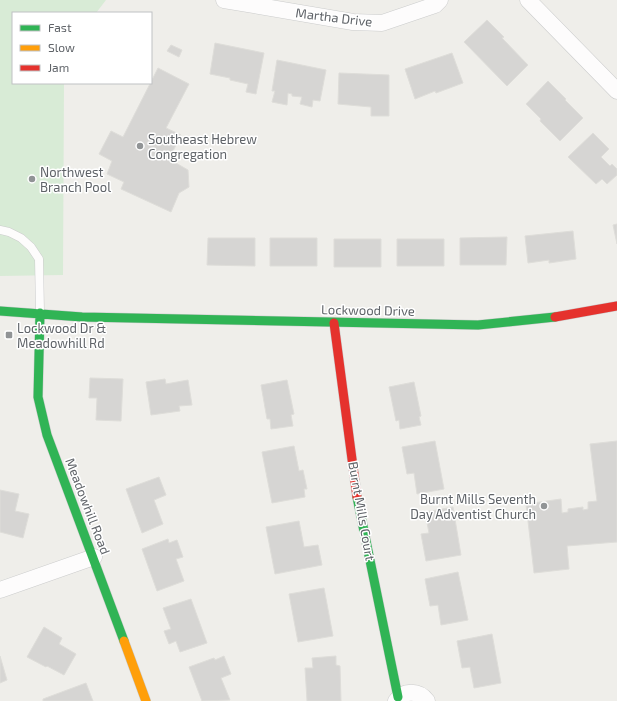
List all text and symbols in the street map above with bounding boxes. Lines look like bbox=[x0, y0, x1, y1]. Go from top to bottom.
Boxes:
street label: Martha Drive bbox=[295, 4, 373, 30]
legend bbox=[12, 12, 152, 84]
text: Fast bbox=[48, 20, 72, 34]
text: Slow bbox=[48, 40, 75, 54]
text: Jam bbox=[48, 60, 69, 74]
place label: Southeast Hebrew Congregation bbox=[148, 131, 257, 162]
marker: Southeast Hebrew Congregation bbox=[135, 141, 145, 151]
place label: Northwest Branch Pool bbox=[40, 164, 111, 195]
marker: Northwest Branch Pool bbox=[27, 174, 37, 184]
street label: Lockwood Drive bbox=[321, 301, 415, 319]
place label: Lockwood Dr & Meadowhill Rd bbox=[17, 320, 106, 351]
marker: Lockwood Dr & Meadowhill Rd bbox=[4, 330, 14, 340]
street label: Meadowhill Road bbox=[62, 455, 114, 557]
street label: Burnt Mills Court bbox=[345, 460, 379, 562]
place label: Burnt Mills Seventh Day Adventist Church bbox=[410, 491, 536, 522]
marker: Burnt Mills Seventh Day Adventist Church bbox=[539, 501, 549, 511]

